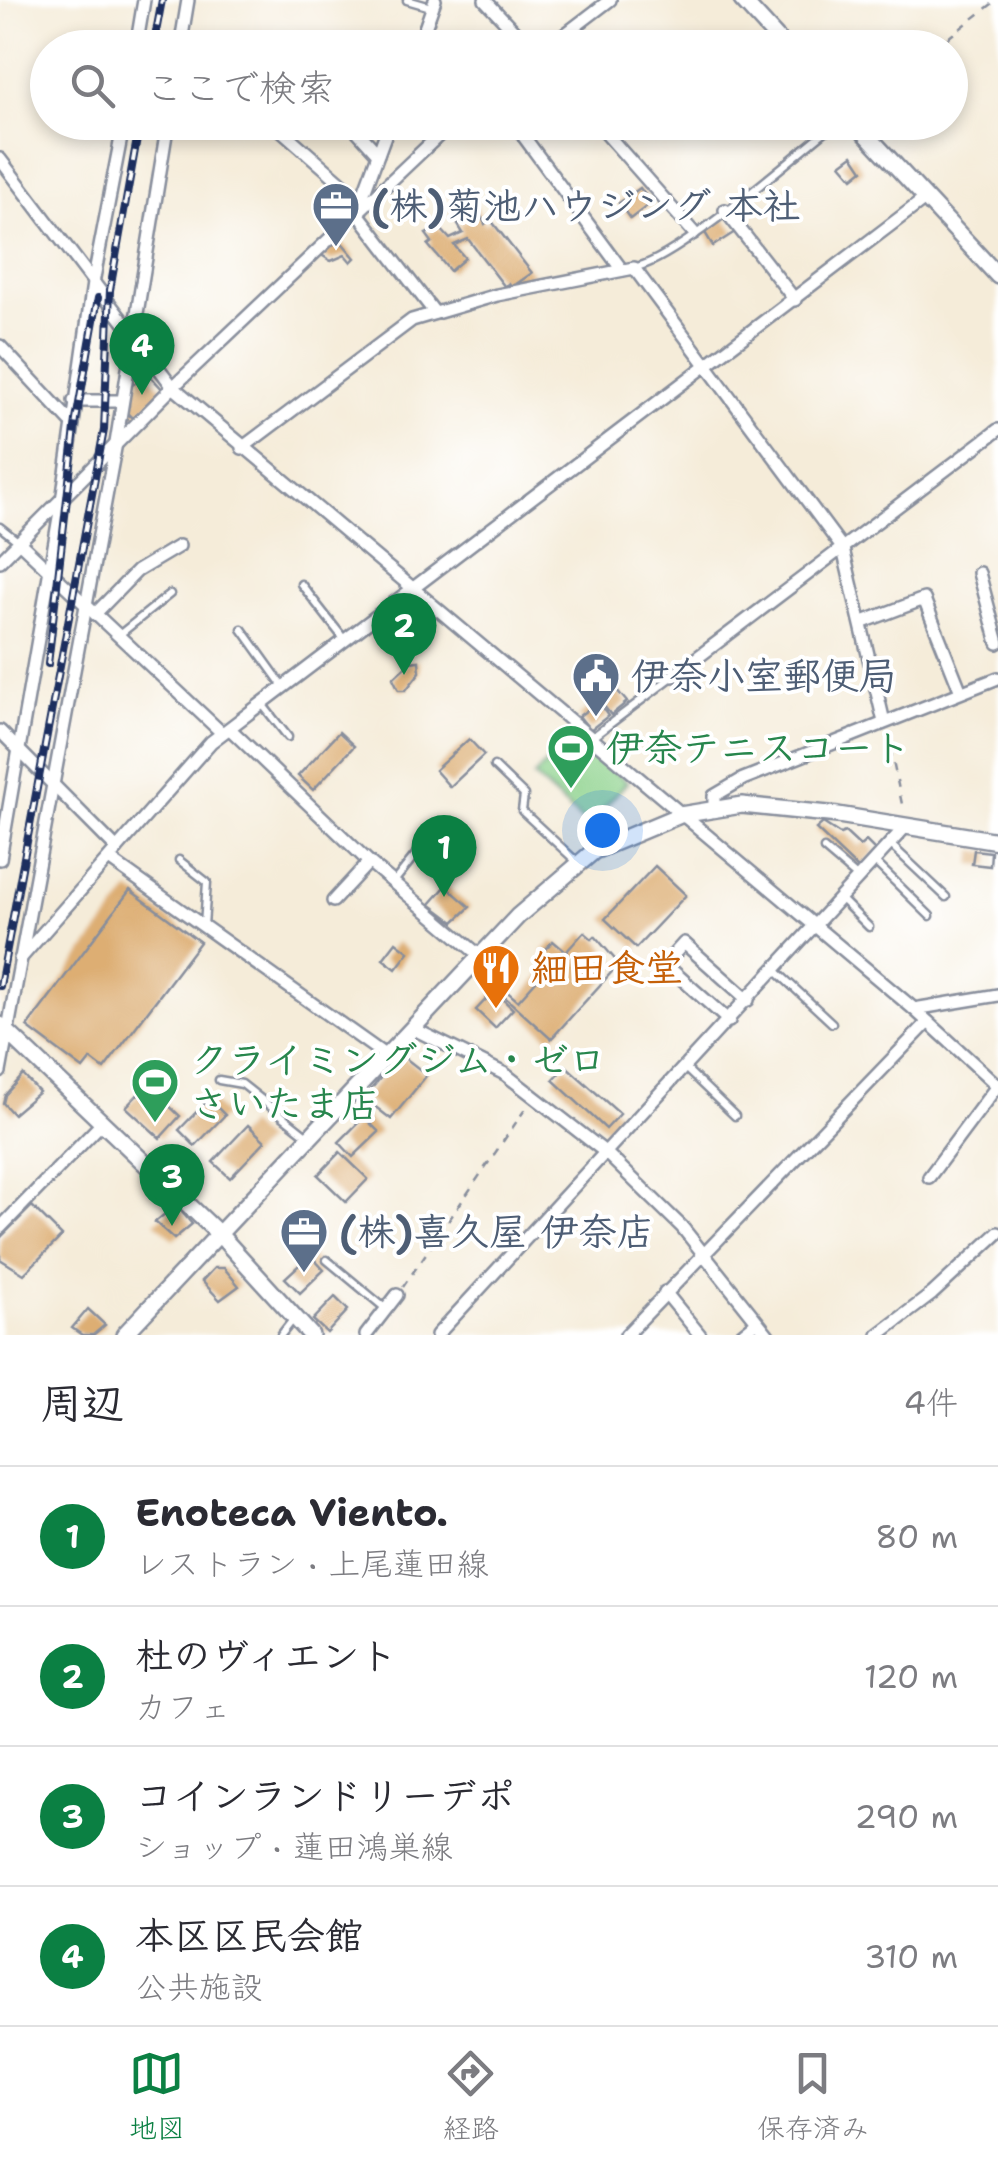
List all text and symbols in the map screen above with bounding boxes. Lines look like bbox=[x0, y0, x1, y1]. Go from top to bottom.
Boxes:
search box bbox=[30, 30, 968, 140]
icon: search bbox=[65, 58, 120, 113]
text: ここで検索 bbox=[145, 62, 335, 113]
office icon: (株)菊池ハウジング 本社 bbox=[310, 180, 362, 248]
place label: (株)菊池ハウジング 本社 bbox=[371, 180, 800, 231]
pin: 4 bbox=[110, 312, 174, 395]
pin: 2 bbox=[372, 592, 436, 675]
public building icon: 伊奈小室郵便局 bbox=[570, 650, 622, 718]
place label: 伊奈小室郵便局 bbox=[631, 650, 897, 701]
sports icon: 伊奈テニスコート bbox=[545, 722, 597, 790]
place label: 伊奈テニスコート bbox=[606, 722, 911, 773]
your location bbox=[577, 805, 628, 856]
pin: 1 bbox=[412, 814, 476, 897]
restaurant icon: 細田食堂 bbox=[470, 942, 522, 1010]
place label: 細田食堂 bbox=[531, 942, 683, 993]
place label: クライミングジム・ゼロ さいたま店 bbox=[190, 1034, 606, 1129]
sports icon: クライミングジム・ゼロ さいたま店 bbox=[129, 1056, 181, 1124]
pin: 3 bbox=[140, 1144, 204, 1226]
office icon: (株)喜久屋 伊奈店 bbox=[278, 1206, 330, 1274]
place label: (株)喜久屋 伊奈店 bbox=[339, 1206, 654, 1257]
text: 周辺 bbox=[40, 1375, 124, 1431]
text: 4件 bbox=[904, 1381, 958, 1424]
text: Enoteca Viento. bbox=[135, 1487, 448, 1538]
text: 1 bbox=[65, 1515, 80, 1558]
text: 80 m bbox=[875, 1515, 958, 1558]
text: レストラン · 上尾蓮田線 bbox=[135, 1542, 488, 1585]
text: 杜のヴィエント bbox=[135, 1630, 398, 1681]
text: 2 bbox=[61, 1655, 84, 1698]
text: 120 m bbox=[864, 1655, 958, 1698]
text: カフェ bbox=[135, 1685, 231, 1728]
text: コインランドリーデポ bbox=[135, 1770, 515, 1821]
text: 3 bbox=[61, 1795, 84, 1838]
text: 290 m bbox=[855, 1795, 958, 1838]
text: ショップ · 蓮田鴻巣線 bbox=[135, 1825, 453, 1868]
text: 本区区民会館 bbox=[135, 1910, 363, 1961]
text: 4 bbox=[61, 1935, 84, 1978]
text: 310 m bbox=[864, 1935, 958, 1978]
text: 公共施設 bbox=[135, 1965, 263, 2008]
tab: 地図 bbox=[129, 2046, 185, 2147]
tab: 経路 bbox=[443, 2046, 499, 2147]
tab: 保存済み bbox=[757, 2046, 869, 2147]

